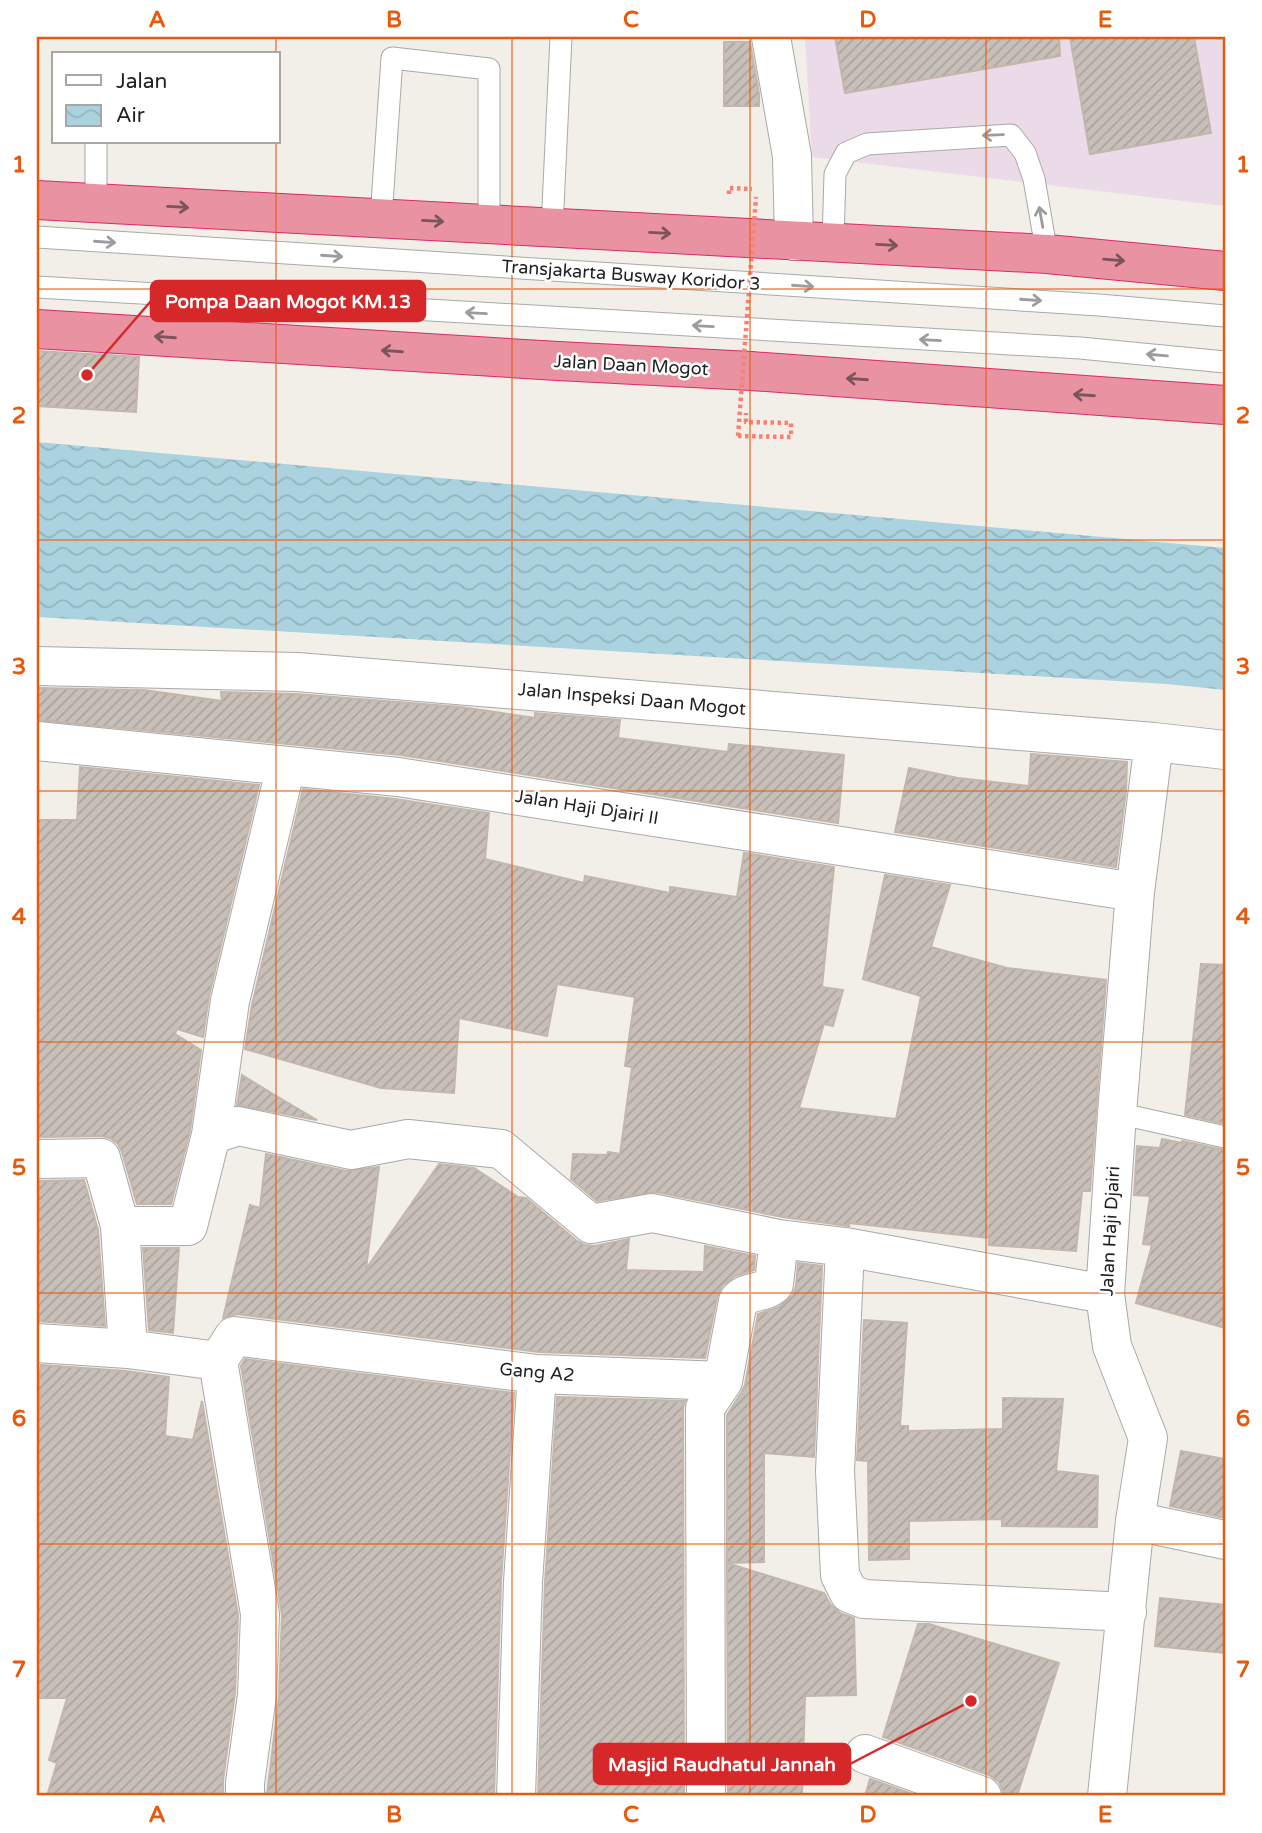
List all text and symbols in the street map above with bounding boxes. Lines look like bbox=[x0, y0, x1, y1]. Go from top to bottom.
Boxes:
text: A bbox=[148, 6, 166, 34]
text: B bbox=[386, 6, 402, 34]
text: C bbox=[623, 6, 639, 34]
text: D bbox=[859, 6, 877, 34]
text: E bbox=[1098, 6, 1112, 34]
legend bbox=[52, 52, 280, 144]
text: Jalan bbox=[116, 69, 167, 94]
text: Air bbox=[116, 103, 145, 128]
one-way arrow bbox=[982, 129, 1005, 142]
text: 1 bbox=[12, 151, 26, 179]
text: 1 bbox=[1236, 151, 1250, 179]
one-way arrow bbox=[167, 201, 190, 214]
one-way arrow bbox=[1034, 206, 1047, 229]
one-way arrow bbox=[421, 215, 444, 228]
one-way arrow bbox=[648, 227, 671, 240]
one-way arrow bbox=[93, 236, 116, 249]
one-way arrow bbox=[876, 239, 898, 252]
one-way arrow bbox=[320, 250, 343, 263]
one-way arrow bbox=[1102, 254, 1125, 267]
street label: Transjakarta Busway Koridor 3 bbox=[501, 255, 761, 295]
one-way arrow bbox=[792, 280, 814, 293]
callout: Pompa Daan Mogot KM.13 bbox=[151, 281, 425, 321]
text: Pompa Daan Mogot KM.13 bbox=[165, 291, 411, 314]
one-way arrow bbox=[1019, 294, 1042, 307]
one-way arrow bbox=[465, 306, 488, 319]
one-way arrow bbox=[692, 320, 715, 333]
one-way arrow bbox=[153, 330, 176, 343]
one-way arrow bbox=[919, 333, 942, 346]
one-way arrow bbox=[381, 344, 403, 357]
one-way arrow bbox=[1146, 349, 1169, 362]
street label: Jalan Daan Mogot bbox=[553, 350, 709, 380]
one-way arrow bbox=[846, 372, 869, 385]
one-way arrow bbox=[1073, 388, 1096, 401]
text: 2 bbox=[12, 402, 26, 430]
text: 2 bbox=[1236, 402, 1250, 430]
text: 3 bbox=[12, 653, 26, 681]
text: 3 bbox=[1236, 653, 1250, 681]
street label: Jalan Inspeksi Daan Mogot bbox=[517, 678, 747, 720]
street label: Jalan Haji Djairi II bbox=[514, 785, 660, 829]
text: 4 bbox=[12, 903, 27, 931]
text: 4 bbox=[1236, 903, 1251, 931]
text: 5 bbox=[12, 1154, 26, 1182]
text: 5 bbox=[1236, 1154, 1250, 1182]
street label: Jalan Haji Djairi bbox=[1096, 1165, 1124, 1297]
street label: Gang A2 bbox=[498, 1358, 576, 1386]
text: 6 bbox=[12, 1405, 26, 1433]
text: 6 bbox=[1236, 1405, 1250, 1433]
text: 7 bbox=[12, 1656, 26, 1684]
text: 7 bbox=[1236, 1656, 1250, 1684]
callout: Masjid Raudhatul Jannah bbox=[594, 1744, 850, 1784]
text: Masjid Raudhatul Jannah bbox=[608, 1754, 836, 1777]
text: A bbox=[148, 1801, 166, 1829]
text: B bbox=[386, 1801, 402, 1829]
text: C bbox=[623, 1801, 639, 1829]
text: D bbox=[859, 1801, 877, 1829]
text: E bbox=[1098, 1801, 1112, 1829]

